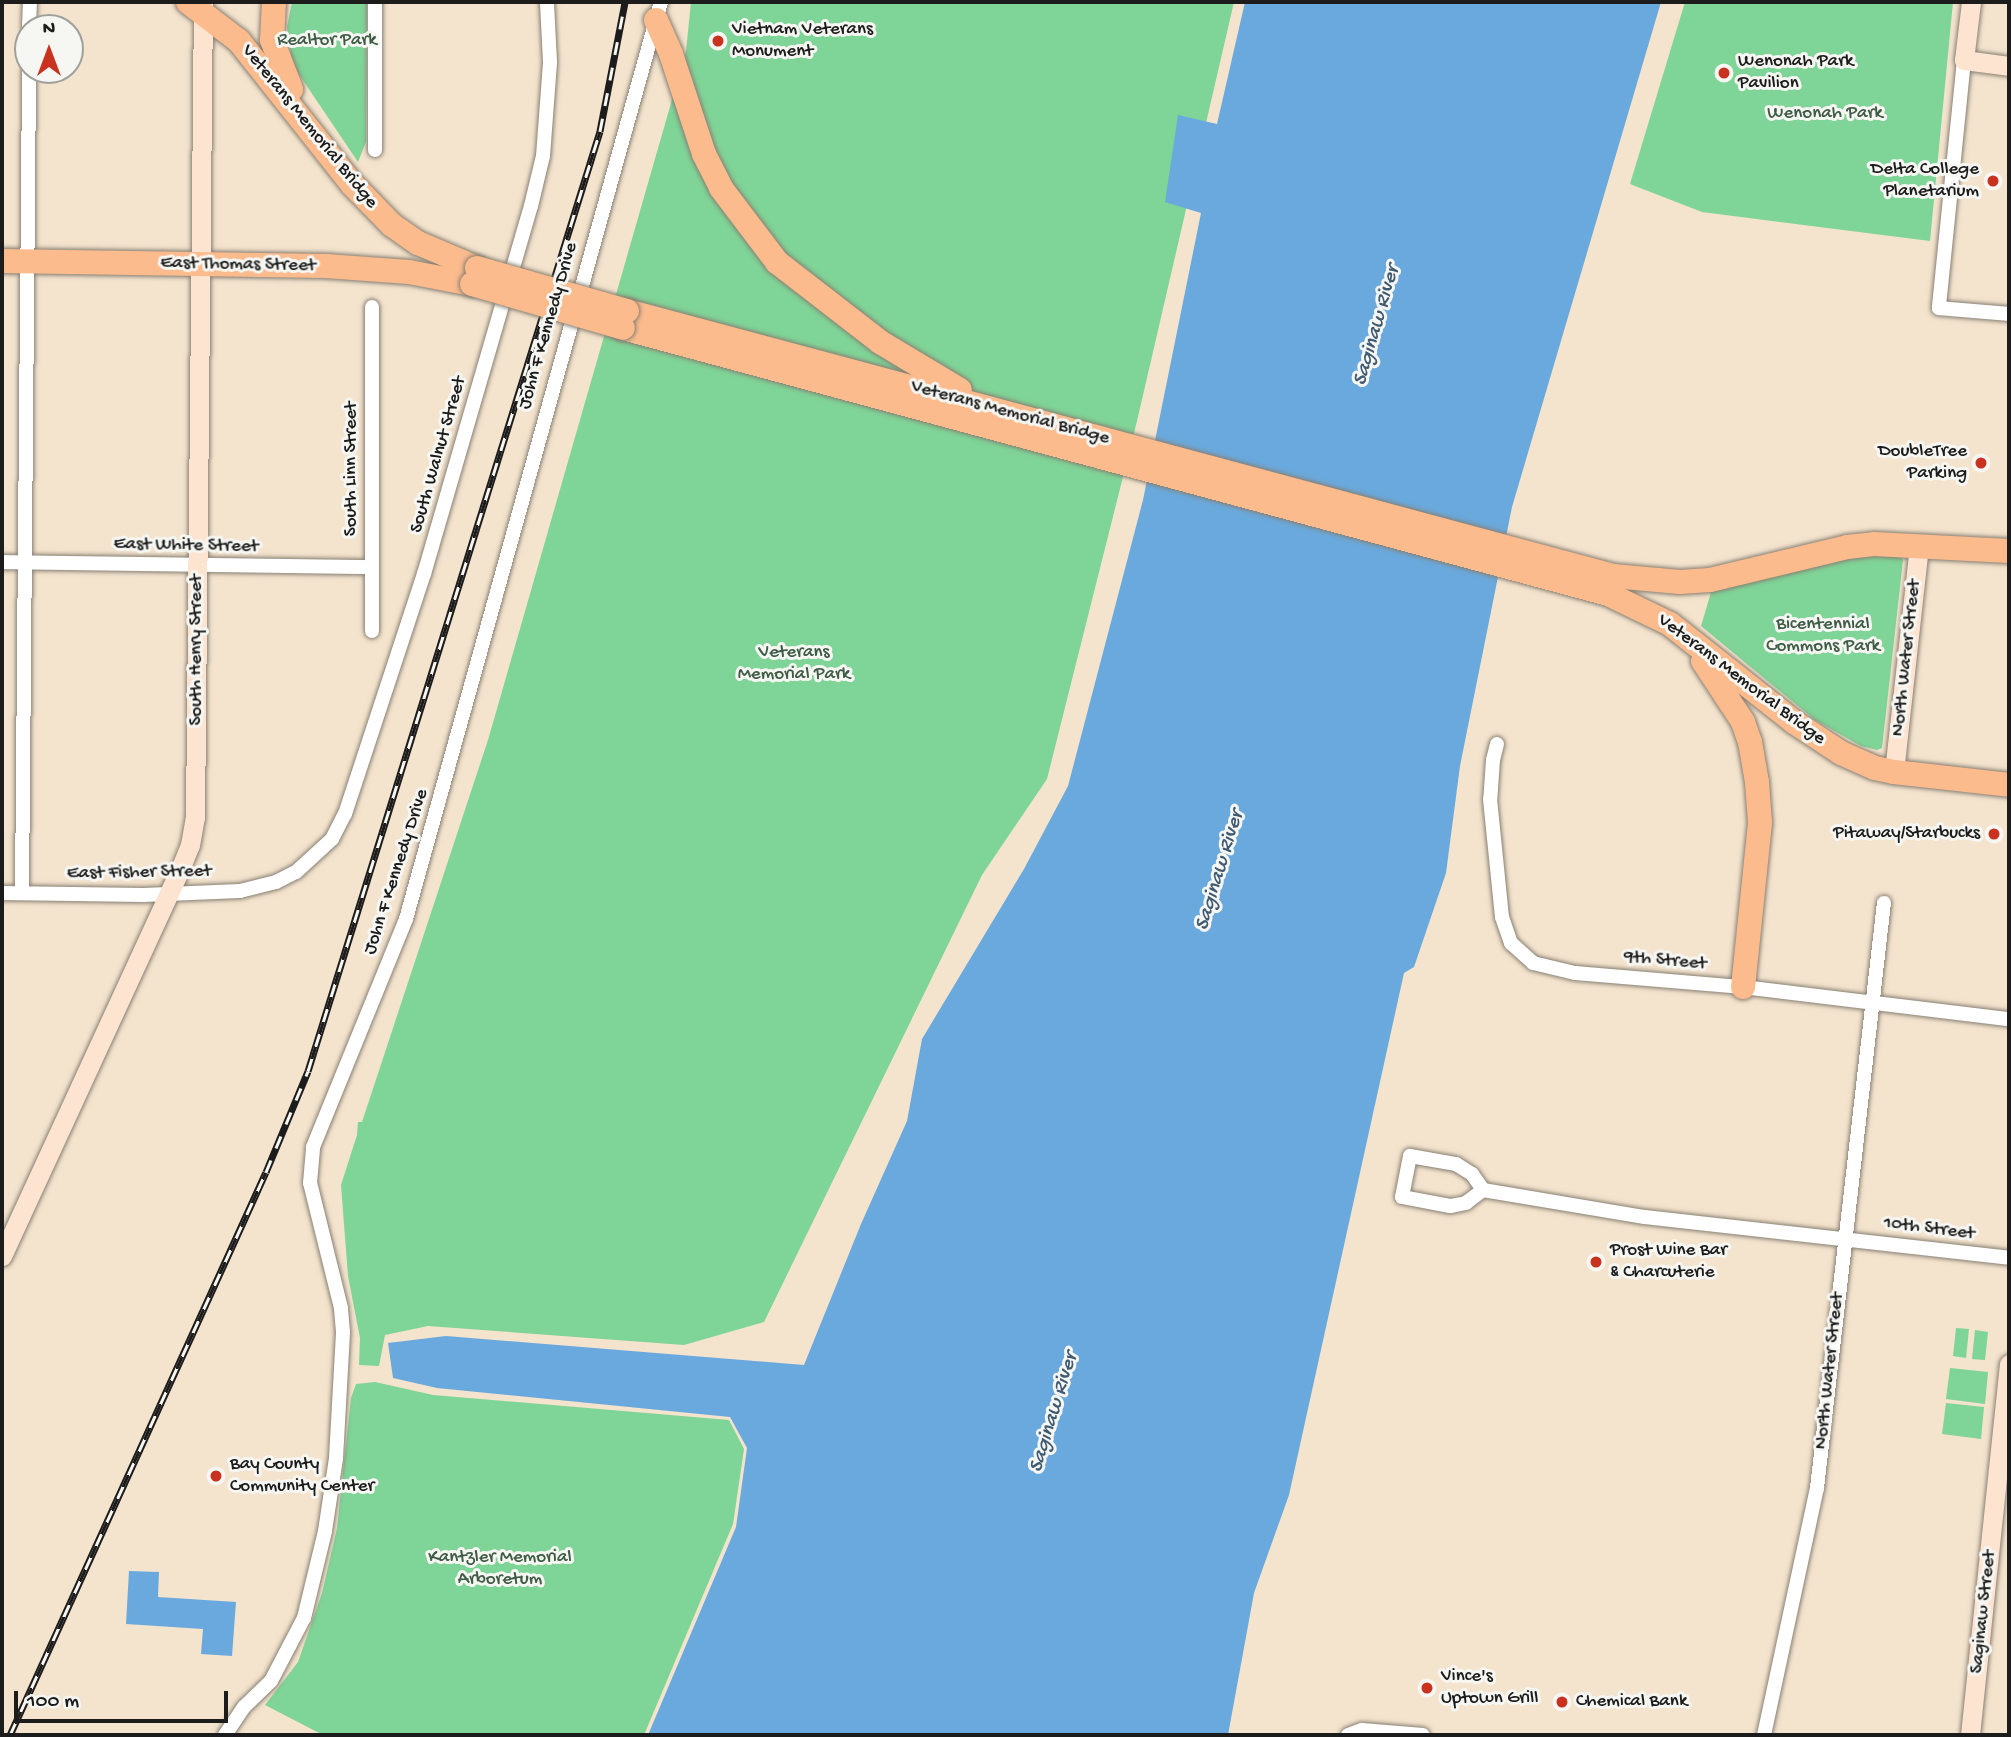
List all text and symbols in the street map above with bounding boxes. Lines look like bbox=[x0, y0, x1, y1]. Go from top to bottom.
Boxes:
north arrow bbox=[14, 14, 84, 84]
text: N bbox=[43, 18, 55, 41]
place label: Vietnam Veterans Monument bbox=[732, 19, 873, 63]
park label: Realtor Park bbox=[277, 30, 377, 52]
marker: Vietnam Veterans Monument bbox=[710, 33, 726, 49]
street label: Veterans Memorial Bridge bbox=[236, 40, 382, 214]
place label: Wenonah Park Pavilion bbox=[1738, 51, 1853, 95]
marker: Wenonah Park Pavilion bbox=[1716, 65, 1732, 81]
park label: Wenonah Park bbox=[1767, 103, 1883, 125]
place label: Delta College Planetarium bbox=[1871, 159, 1979, 203]
marker: Delta College Planetarium bbox=[1985, 173, 2001, 189]
street label: John F Kennedy Drive bbox=[514, 240, 584, 412]
street label: East Thomas Street bbox=[160, 252, 316, 278]
water label: Saginaw River bbox=[1349, 263, 1407, 389]
street label: South Walnut Street bbox=[406, 374, 472, 536]
street label: Veterans Memorial Bridge bbox=[908, 376, 1112, 450]
street label: South Linn Street bbox=[341, 402, 363, 536]
place label: DoubleTree Parking bbox=[1878, 441, 1967, 485]
marker: DoubleTree Parking bbox=[1973, 455, 1989, 471]
street label: East White Street bbox=[113, 533, 259, 559]
street label: South Henry Street bbox=[186, 575, 208, 725]
street label: North Water Street bbox=[1887, 578, 1927, 738]
street label: Veterans Memorial Bridge bbox=[1652, 609, 1830, 751]
park label: Bicentennial Commons Park bbox=[1766, 614, 1880, 658]
park label: Veterans Memorial Park bbox=[738, 642, 850, 686]
street label: John F Kennedy Drive bbox=[360, 786, 434, 958]
water label: Saginaw River bbox=[1191, 808, 1251, 934]
place label: Pitaway/Starbucks bbox=[1833, 823, 1980, 845]
marker: Pitaway/Starbucks bbox=[1986, 826, 2002, 842]
street label: East Fisher Street bbox=[67, 860, 211, 886]
street label: 9th Street bbox=[1623, 946, 1707, 976]
street label: 10th Street bbox=[1882, 1212, 1976, 1246]
place label: Prost Wine Bar & Charcuterie bbox=[1610, 1240, 1727, 1284]
marker: Prost Wine Bar & Charcuterie bbox=[1588, 1254, 1604, 1270]
street label: North Water Street bbox=[1810, 1291, 1850, 1451]
water label: Saginaw River bbox=[1025, 1350, 1085, 1476]
place label: Bay County Community Center bbox=[230, 1454, 374, 1498]
marker: Bay County Community Center bbox=[208, 1468, 224, 1484]
park label: Kantzler Memorial Arboretum bbox=[428, 1547, 572, 1591]
street label: Saginaw Street bbox=[1966, 1549, 2002, 1675]
place label: Vince's Uptown Grill bbox=[1441, 1666, 1538, 1710]
scale bar bbox=[18, 1678, 231, 1722]
marker: Vince's Uptown Grill bbox=[1419, 1680, 1435, 1696]
text: 100 m bbox=[27, 1690, 79, 1715]
place label: Chemical Bank bbox=[1576, 1691, 1687, 1713]
marker: Chemical Bank bbox=[1554, 1694, 1570, 1710]

